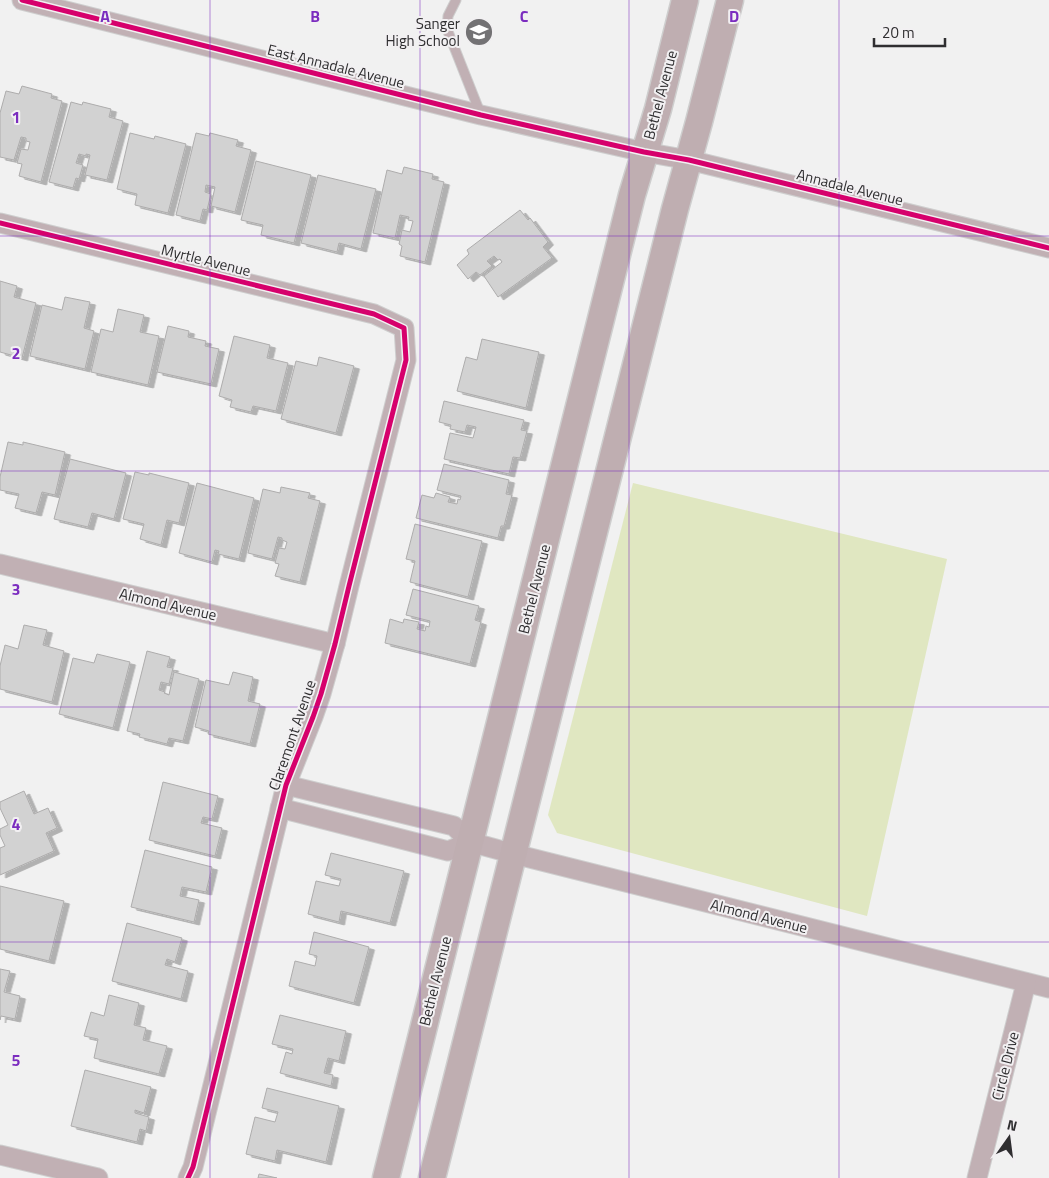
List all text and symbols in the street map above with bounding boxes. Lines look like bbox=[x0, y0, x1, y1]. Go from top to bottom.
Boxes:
text: A bbox=[100, 4, 110, 28]
text: B bbox=[310, 4, 320, 28]
text: C bbox=[520, 4, 529, 28]
text: D bbox=[729, 4, 739, 28]
place label: Sanger High School bbox=[385, 12, 460, 52]
scale bar bbox=[874, 15, 945, 47]
school or university icon: Sanger High School bbox=[464, 17, 494, 47]
text: 20 m bbox=[882, 21, 915, 44]
street label: East Annadale Avenue bbox=[265, 38, 407, 94]
street label: Bethel Avenue bbox=[637, 48, 683, 142]
text: 1 bbox=[12, 105, 20, 129]
street label: Annadale Avenue bbox=[794, 163, 906, 211]
street label: Myrtle Avenue bbox=[159, 238, 253, 282]
text: 2 bbox=[12, 341, 20, 365]
street label: Bethel Avenue bbox=[512, 542, 556, 636]
text: 3 bbox=[12, 577, 20, 601]
street label: Almond Avenue bbox=[117, 582, 219, 626]
street label: Claremont Avenue bbox=[262, 677, 322, 793]
text: 4 bbox=[12, 812, 21, 836]
street label: Almond Avenue bbox=[708, 893, 810, 939]
street label: Bethel Avenue bbox=[413, 934, 457, 1028]
street label: Circle Drive bbox=[985, 1029, 1025, 1103]
text: 5 bbox=[12, 1048, 21, 1072]
north arrow bbox=[984, 1113, 1034, 1163]
text: N bbox=[1005, 1114, 1020, 1136]

